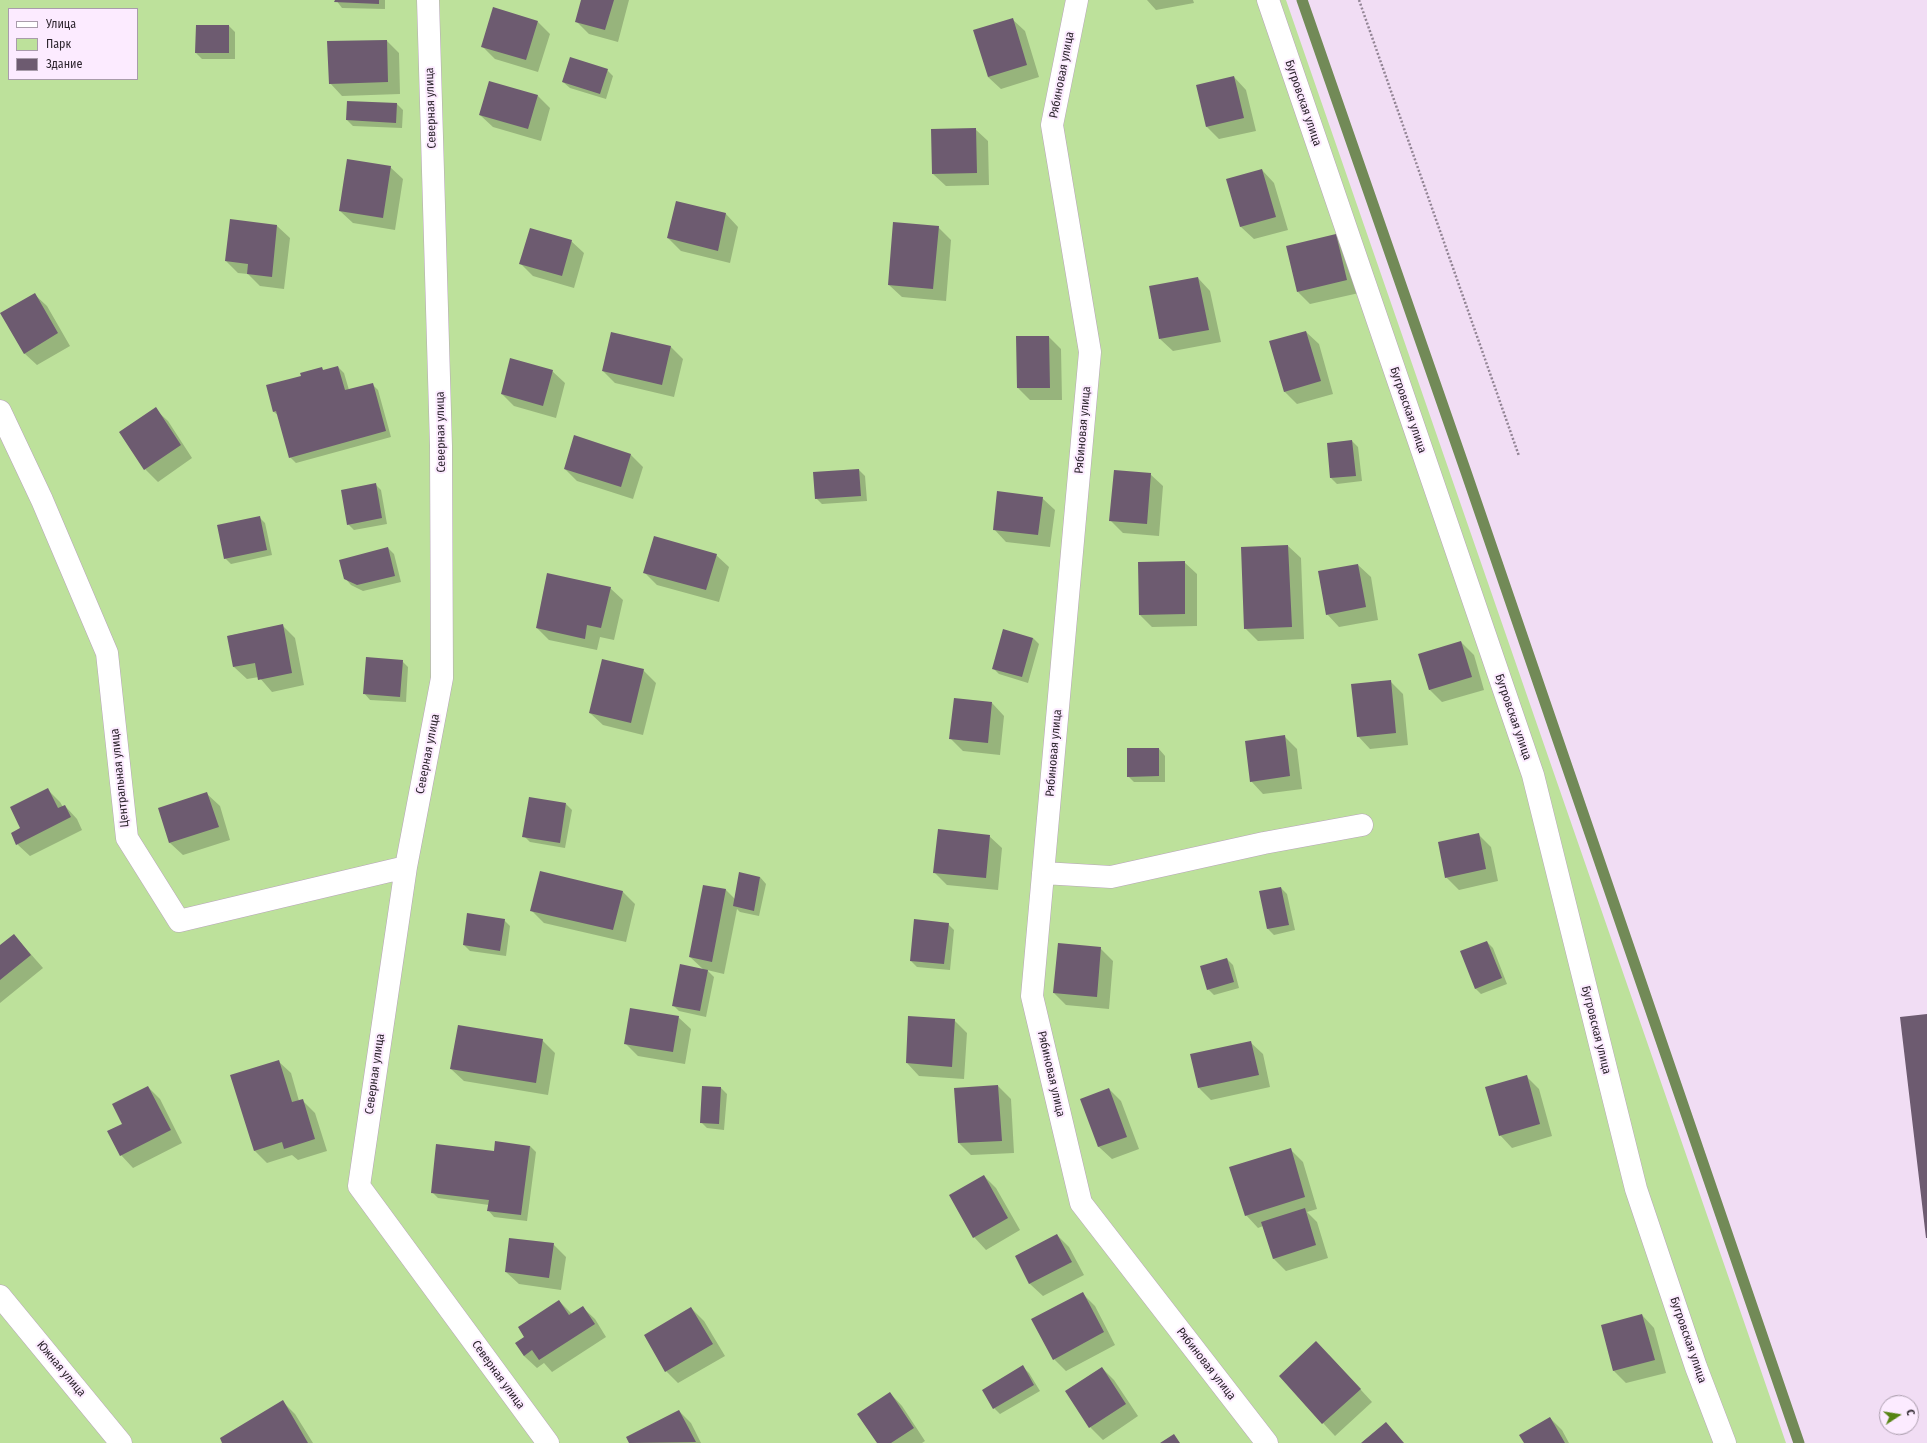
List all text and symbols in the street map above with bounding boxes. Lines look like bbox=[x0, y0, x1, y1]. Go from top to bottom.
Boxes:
legend bbox=[8, 8, 138, 80]
text: Улица bbox=[46, 17, 76, 31]
street label: Рябиновая улица bbox=[1047, 31, 1077, 119]
text: Парк bbox=[46, 37, 71, 51]
text: Здание bbox=[46, 57, 82, 71]
street label: Бугровская улица bbox=[1282, 58, 1324, 148]
street label: Северная улица bbox=[422, 67, 440, 149]
street label: Бугровская улица bbox=[1387, 365, 1429, 455]
street label: Рябиновая улица bbox=[1072, 386, 1094, 474]
street label: Северная улица bbox=[433, 391, 449, 473]
street label: Бугровская улица bbox=[1492, 672, 1534, 762]
street label: Рябиновая улица bbox=[1043, 709, 1065, 797]
street label: Северная улица bbox=[413, 713, 443, 795]
street label: Центральная улица bbox=[108, 728, 132, 828]
street label: Бугровская улица bbox=[1578, 984, 1614, 1076]
street label: Рябиновая улица bbox=[1034, 1030, 1068, 1118]
street label: Северная улица bbox=[362, 1033, 388, 1115]
street label: Бугровская улица bbox=[1667, 1295, 1709, 1385]
street label: Рябиновая улица bbox=[1173, 1325, 1239, 1403]
street label: Южная улица bbox=[33, 1338, 89, 1400]
street label: Северная улица bbox=[468, 1338, 528, 1412]
north arrow bbox=[1879, 1395, 1919, 1435]
text: С bbox=[1903, 1408, 1917, 1417]

